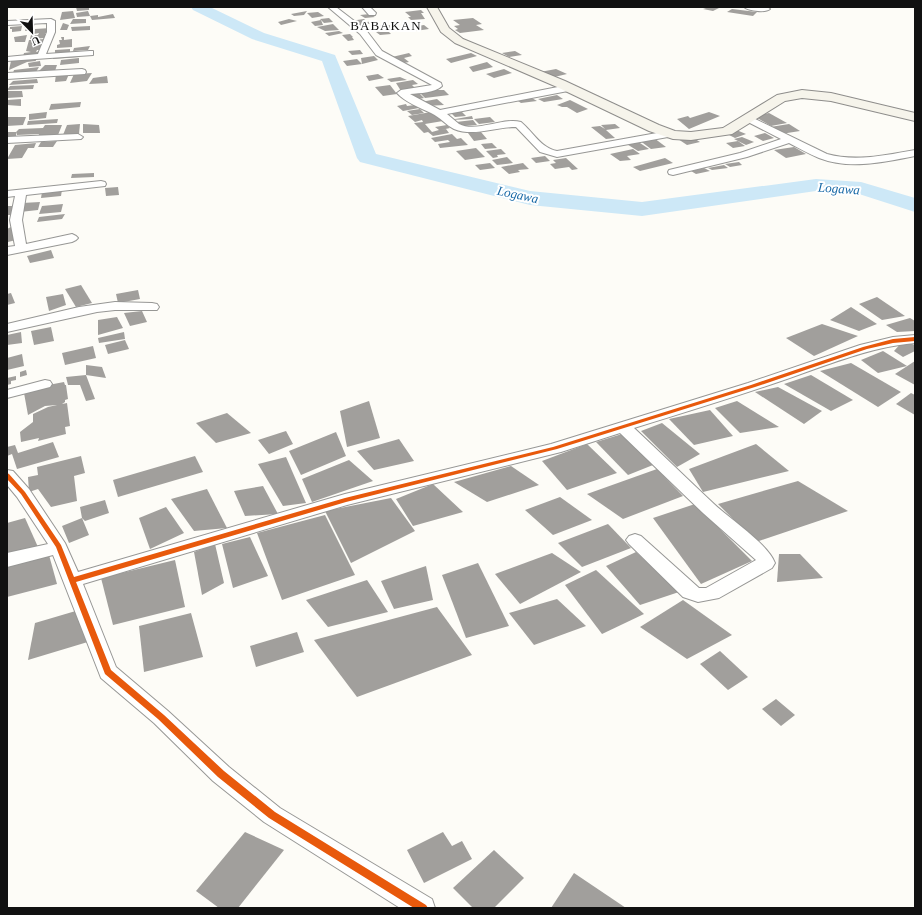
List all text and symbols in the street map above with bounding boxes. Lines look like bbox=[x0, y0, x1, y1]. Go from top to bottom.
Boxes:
north arrow bbox=[12, 12, 52, 52]
district label: BABAKAN bbox=[350, 18, 422, 33]
text: U bbox=[30, 34, 42, 48]
water label: Logawa bbox=[817, 179, 861, 197]
water label: Logawa bbox=[495, 183, 540, 206]

